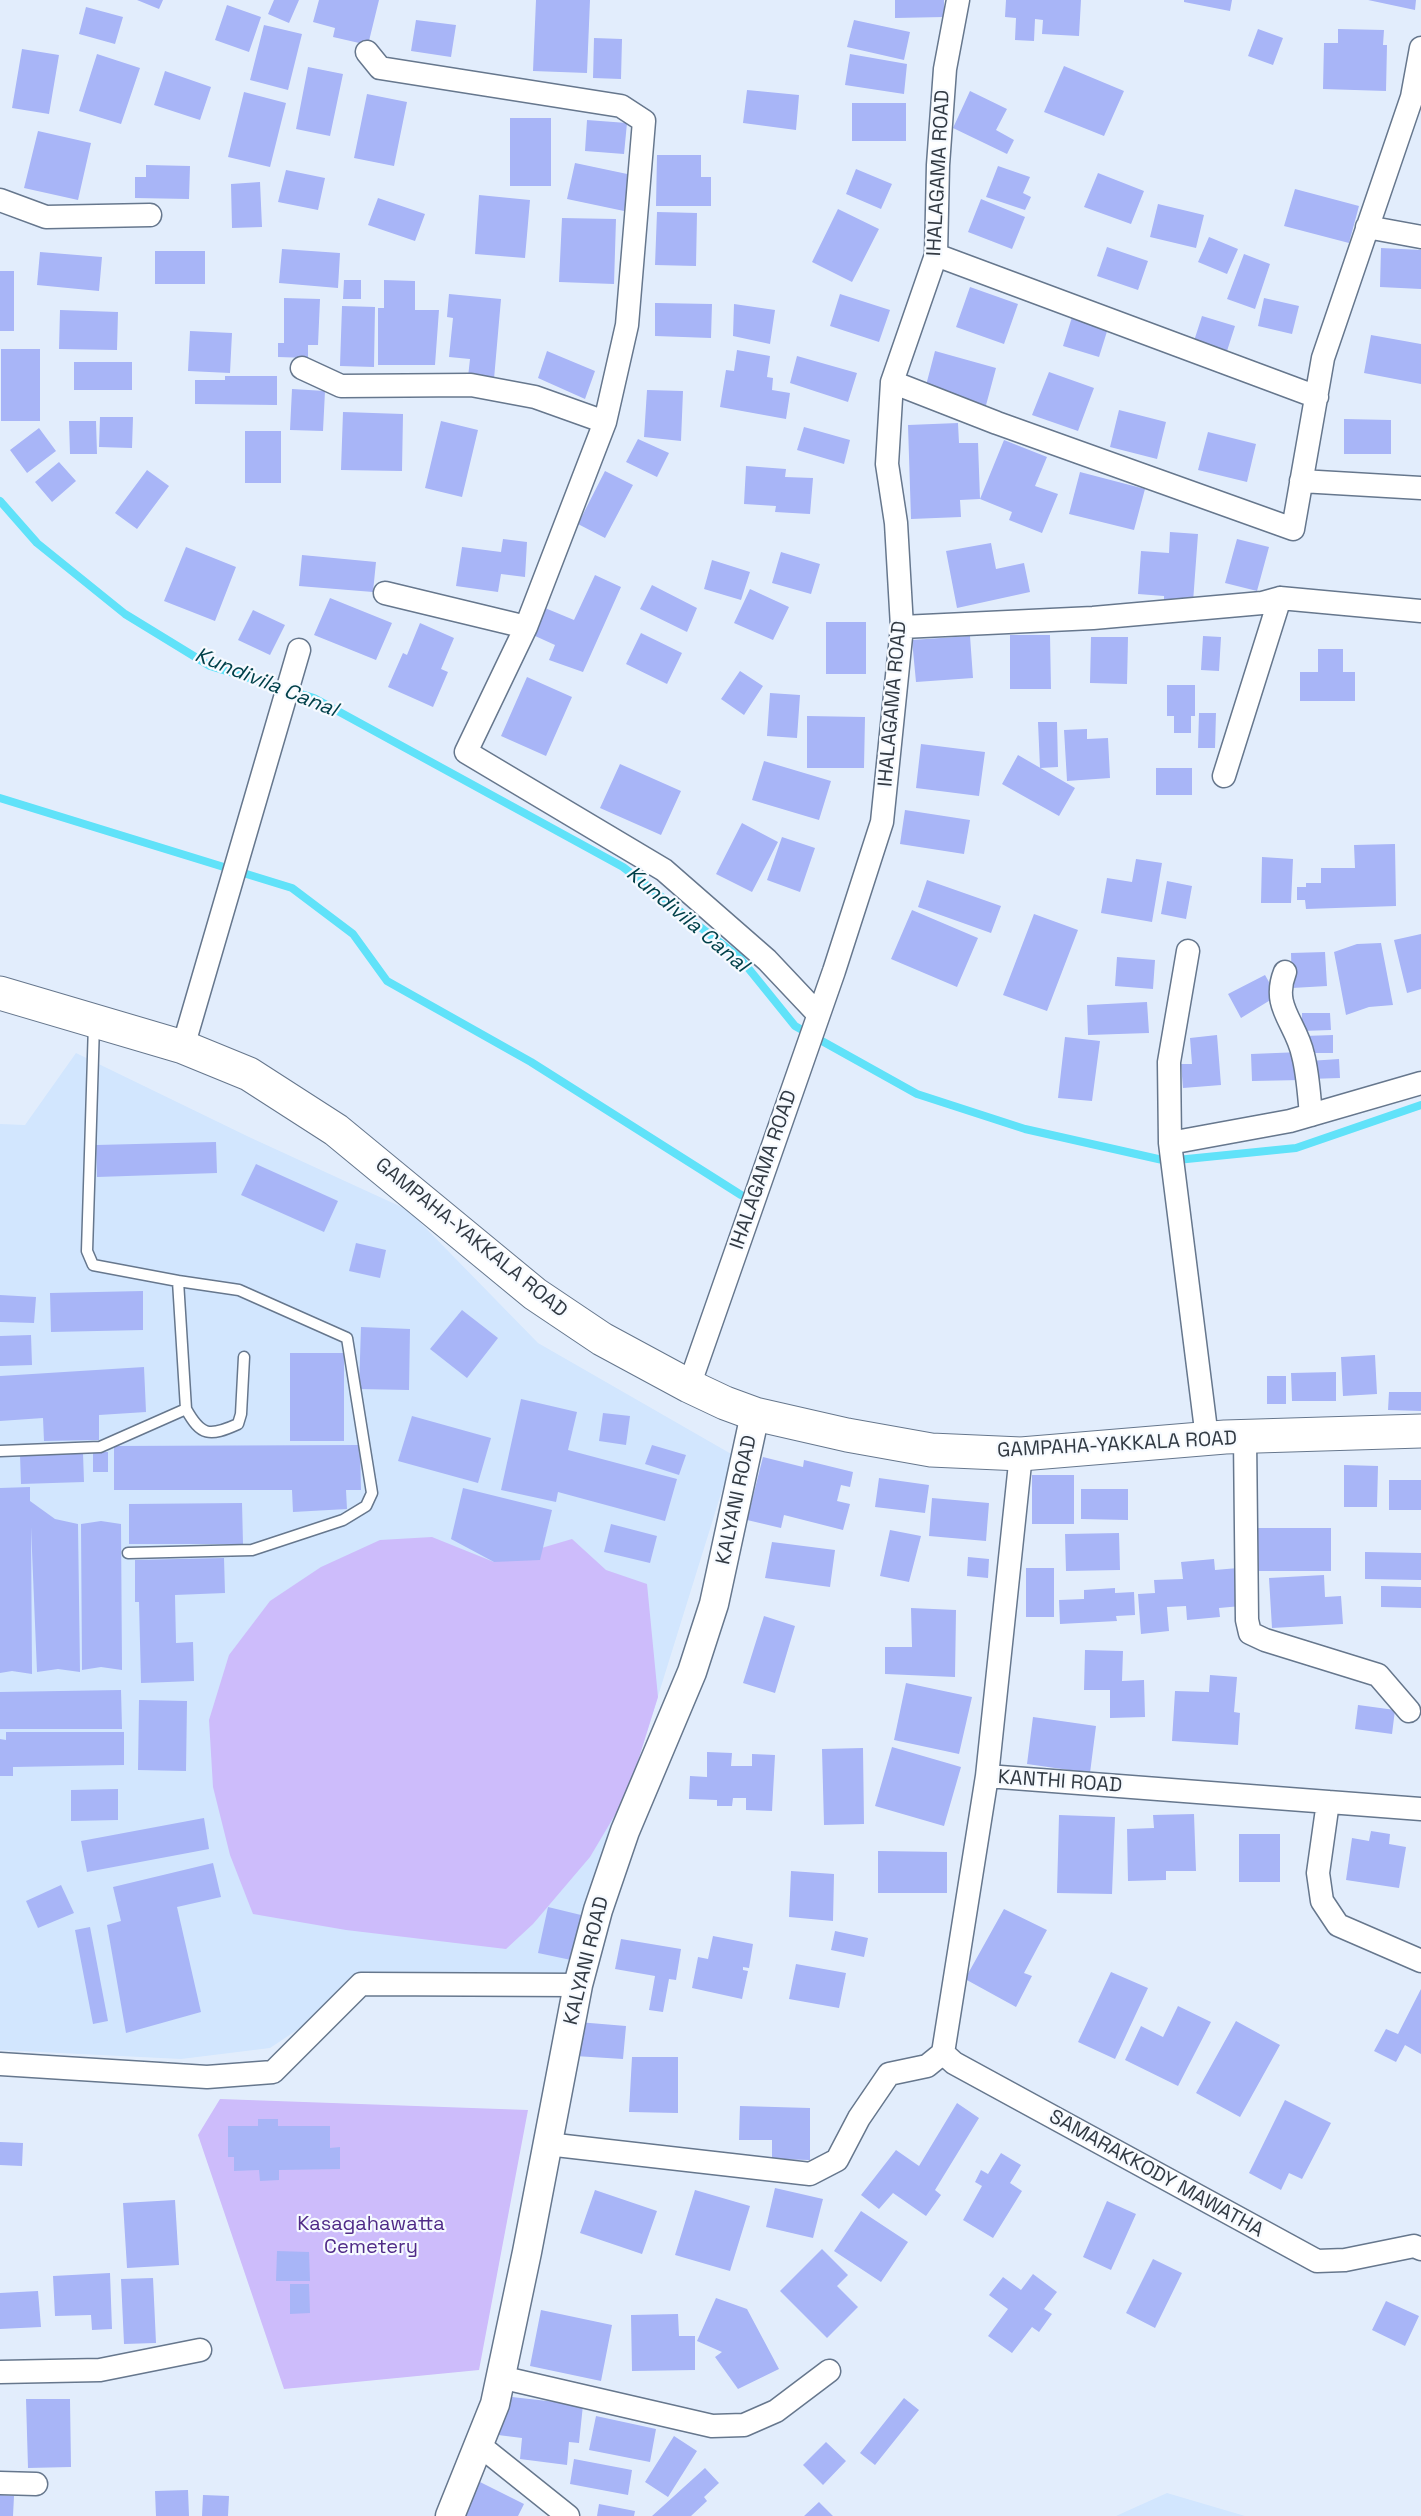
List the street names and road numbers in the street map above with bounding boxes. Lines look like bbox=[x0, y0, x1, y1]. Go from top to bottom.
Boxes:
street label: IHALAGAMA ROAD bbox=[923, 89, 955, 257]
street label: IHALAGAMA ROAD bbox=[874, 620, 912, 788]
street label: IHALAGAMA ROAD bbox=[726, 1087, 802, 1253]
street label: GAMPAHA-YAKKALA ROAD bbox=[370, 1153, 572, 1323]
street label: GAMPAHA-YAKKALA ROAD bbox=[997, 1427, 1237, 1463]
street label: KALYANI ROAD bbox=[712, 1433, 762, 1567]
street label: KANTHI ROAD bbox=[997, 1766, 1123, 1798]
street label: KALYANI ROAD bbox=[559, 1894, 615, 2028]
street label: SAMARAKKODY MAWATHA bbox=[1045, 2105, 1267, 2243]

